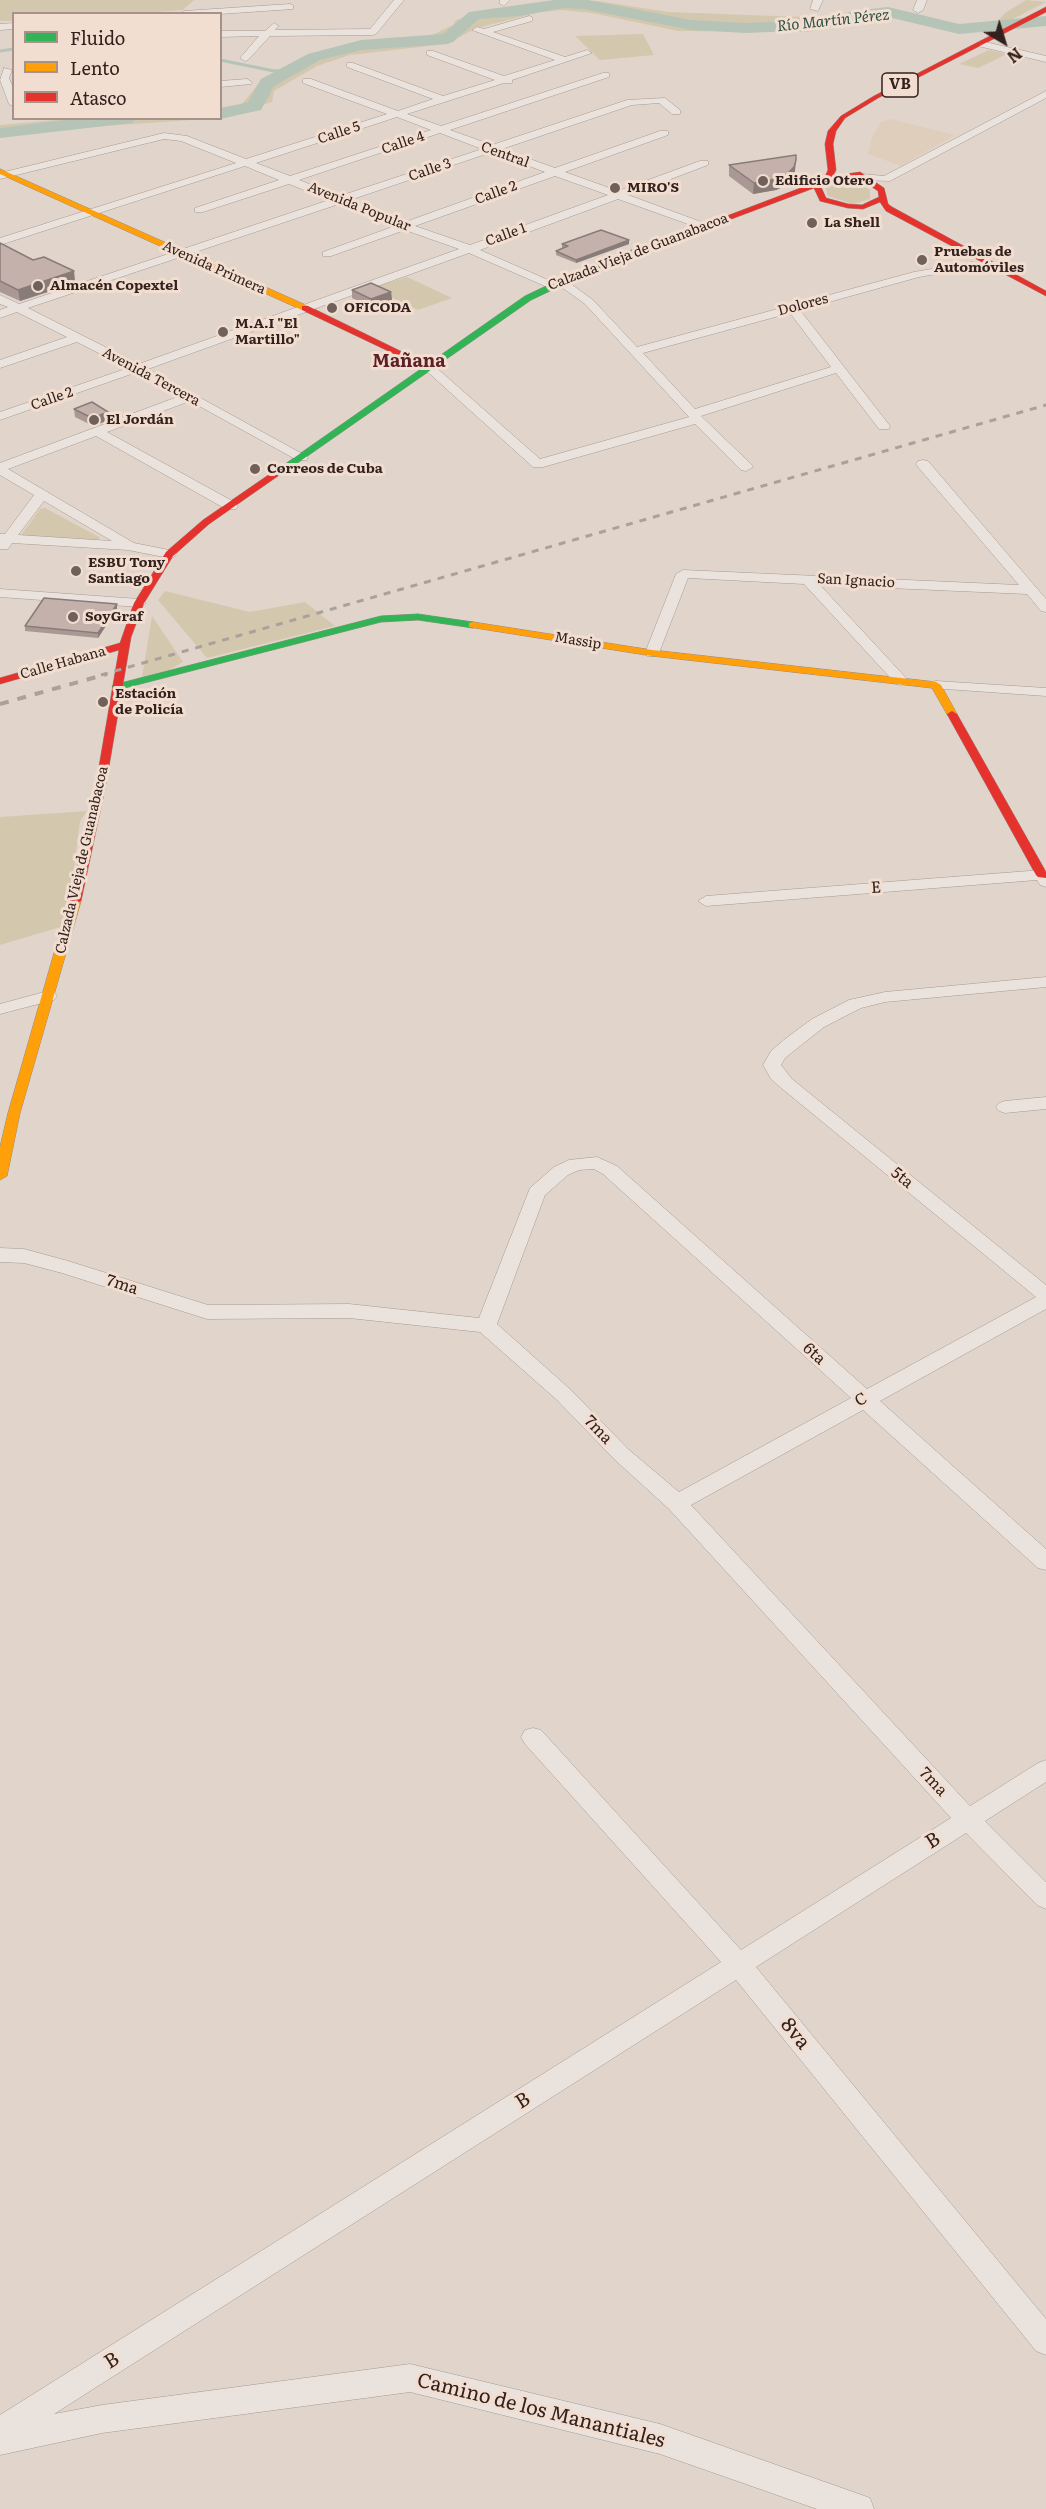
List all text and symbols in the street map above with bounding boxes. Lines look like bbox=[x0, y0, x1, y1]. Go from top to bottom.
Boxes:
water label: Río Martín Pérez bbox=[776, 6, 890, 36]
legend bbox=[12, 12, 222, 120]
north arrow bbox=[974, 12, 1034, 72]
text: Fluido bbox=[70, 24, 125, 51]
text: N bbox=[1002, 43, 1028, 70]
text: Lento bbox=[70, 54, 120, 81]
road number: VB bbox=[882, 73, 918, 97]
text: Atasco bbox=[70, 84, 127, 111]
street label: Calle 5 bbox=[316, 118, 362, 148]
street label: Calle 4 bbox=[379, 128, 427, 158]
street label: Central bbox=[479, 139, 531, 171]
street label: Calle 3 bbox=[406, 155, 454, 185]
place label: Edificio Otero bbox=[775, 173, 874, 189]
marker: Edificio Otero bbox=[756, 174, 770, 188]
street label: Calle 2 bbox=[473, 178, 519, 208]
street label: Avenida Popular bbox=[305, 179, 413, 235]
place label: MIRO'S bbox=[627, 180, 679, 196]
marker: MIRO'S bbox=[608, 181, 622, 195]
street label: Calzada Vieja de Guanabacoa bbox=[545, 210, 731, 294]
place label: La Shell bbox=[824, 215, 880, 231]
marker: La Shell bbox=[805, 216, 819, 230]
street label: Calle 1 bbox=[483, 220, 529, 250]
street label: Avenida Primera bbox=[160, 238, 268, 298]
place label: Pruebas de Automóviles bbox=[934, 244, 1024, 276]
marker: Pruebas de Automóviles bbox=[915, 253, 929, 267]
place label: Almacén Copextel bbox=[50, 278, 178, 294]
marker: Almacén Copextel bbox=[31, 279, 45, 293]
street label: Dolores bbox=[776, 290, 830, 320]
place label: OFICODA bbox=[344, 300, 411, 316]
marker: OFICODA bbox=[325, 301, 339, 315]
place label: M.A.I "El Martillo" bbox=[235, 316, 300, 348]
marker: M.A.I "El Martillo" bbox=[216, 325, 230, 339]
street label: Avenida Tercera bbox=[99, 344, 203, 410]
district label: Mañana bbox=[372, 351, 446, 373]
street label: Calle 2 bbox=[29, 384, 75, 414]
place label: El Jordán bbox=[106, 412, 174, 428]
marker: El Jordán bbox=[87, 413, 101, 427]
place label: Correos de Cuba bbox=[267, 461, 383, 477]
marker: Correos de Cuba bbox=[248, 462, 262, 476]
place label: ESBU Tony Santiago bbox=[88, 555, 165, 588]
marker: ESBU Tony Santiago bbox=[69, 564, 83, 578]
street label: San Ignacio bbox=[817, 571, 895, 591]
place label: SoyGraf bbox=[85, 609, 143, 625]
marker: SoyGraf bbox=[66, 610, 80, 624]
street label: Massip bbox=[553, 629, 603, 653]
street label: Calle Habana bbox=[18, 643, 108, 683]
place label: Estación de Policía bbox=[115, 686, 183, 718]
marker: Estación de Policía bbox=[96, 695, 110, 709]
street label: Calzada Vieja de Guanabacoa bbox=[52, 765, 112, 955]
street label: E bbox=[870, 878, 882, 898]
street label: 5ta bbox=[887, 1163, 917, 1193]
street label: 7ma bbox=[104, 1271, 140, 1299]
street label: 6ta bbox=[799, 1339, 829, 1369]
street label: C bbox=[851, 1389, 871, 1411]
street label: 7ma bbox=[580, 1412, 616, 1448]
street label: 7ma bbox=[915, 1764, 951, 1800]
street label: B bbox=[921, 1827, 945, 1855]
street label: 8va bbox=[775, 2013, 815, 2055]
street label: B bbox=[511, 2087, 535, 2115]
street label: B bbox=[100, 2347, 124, 2375]
street label: Camino de los Manantiales bbox=[415, 2369, 667, 2453]

